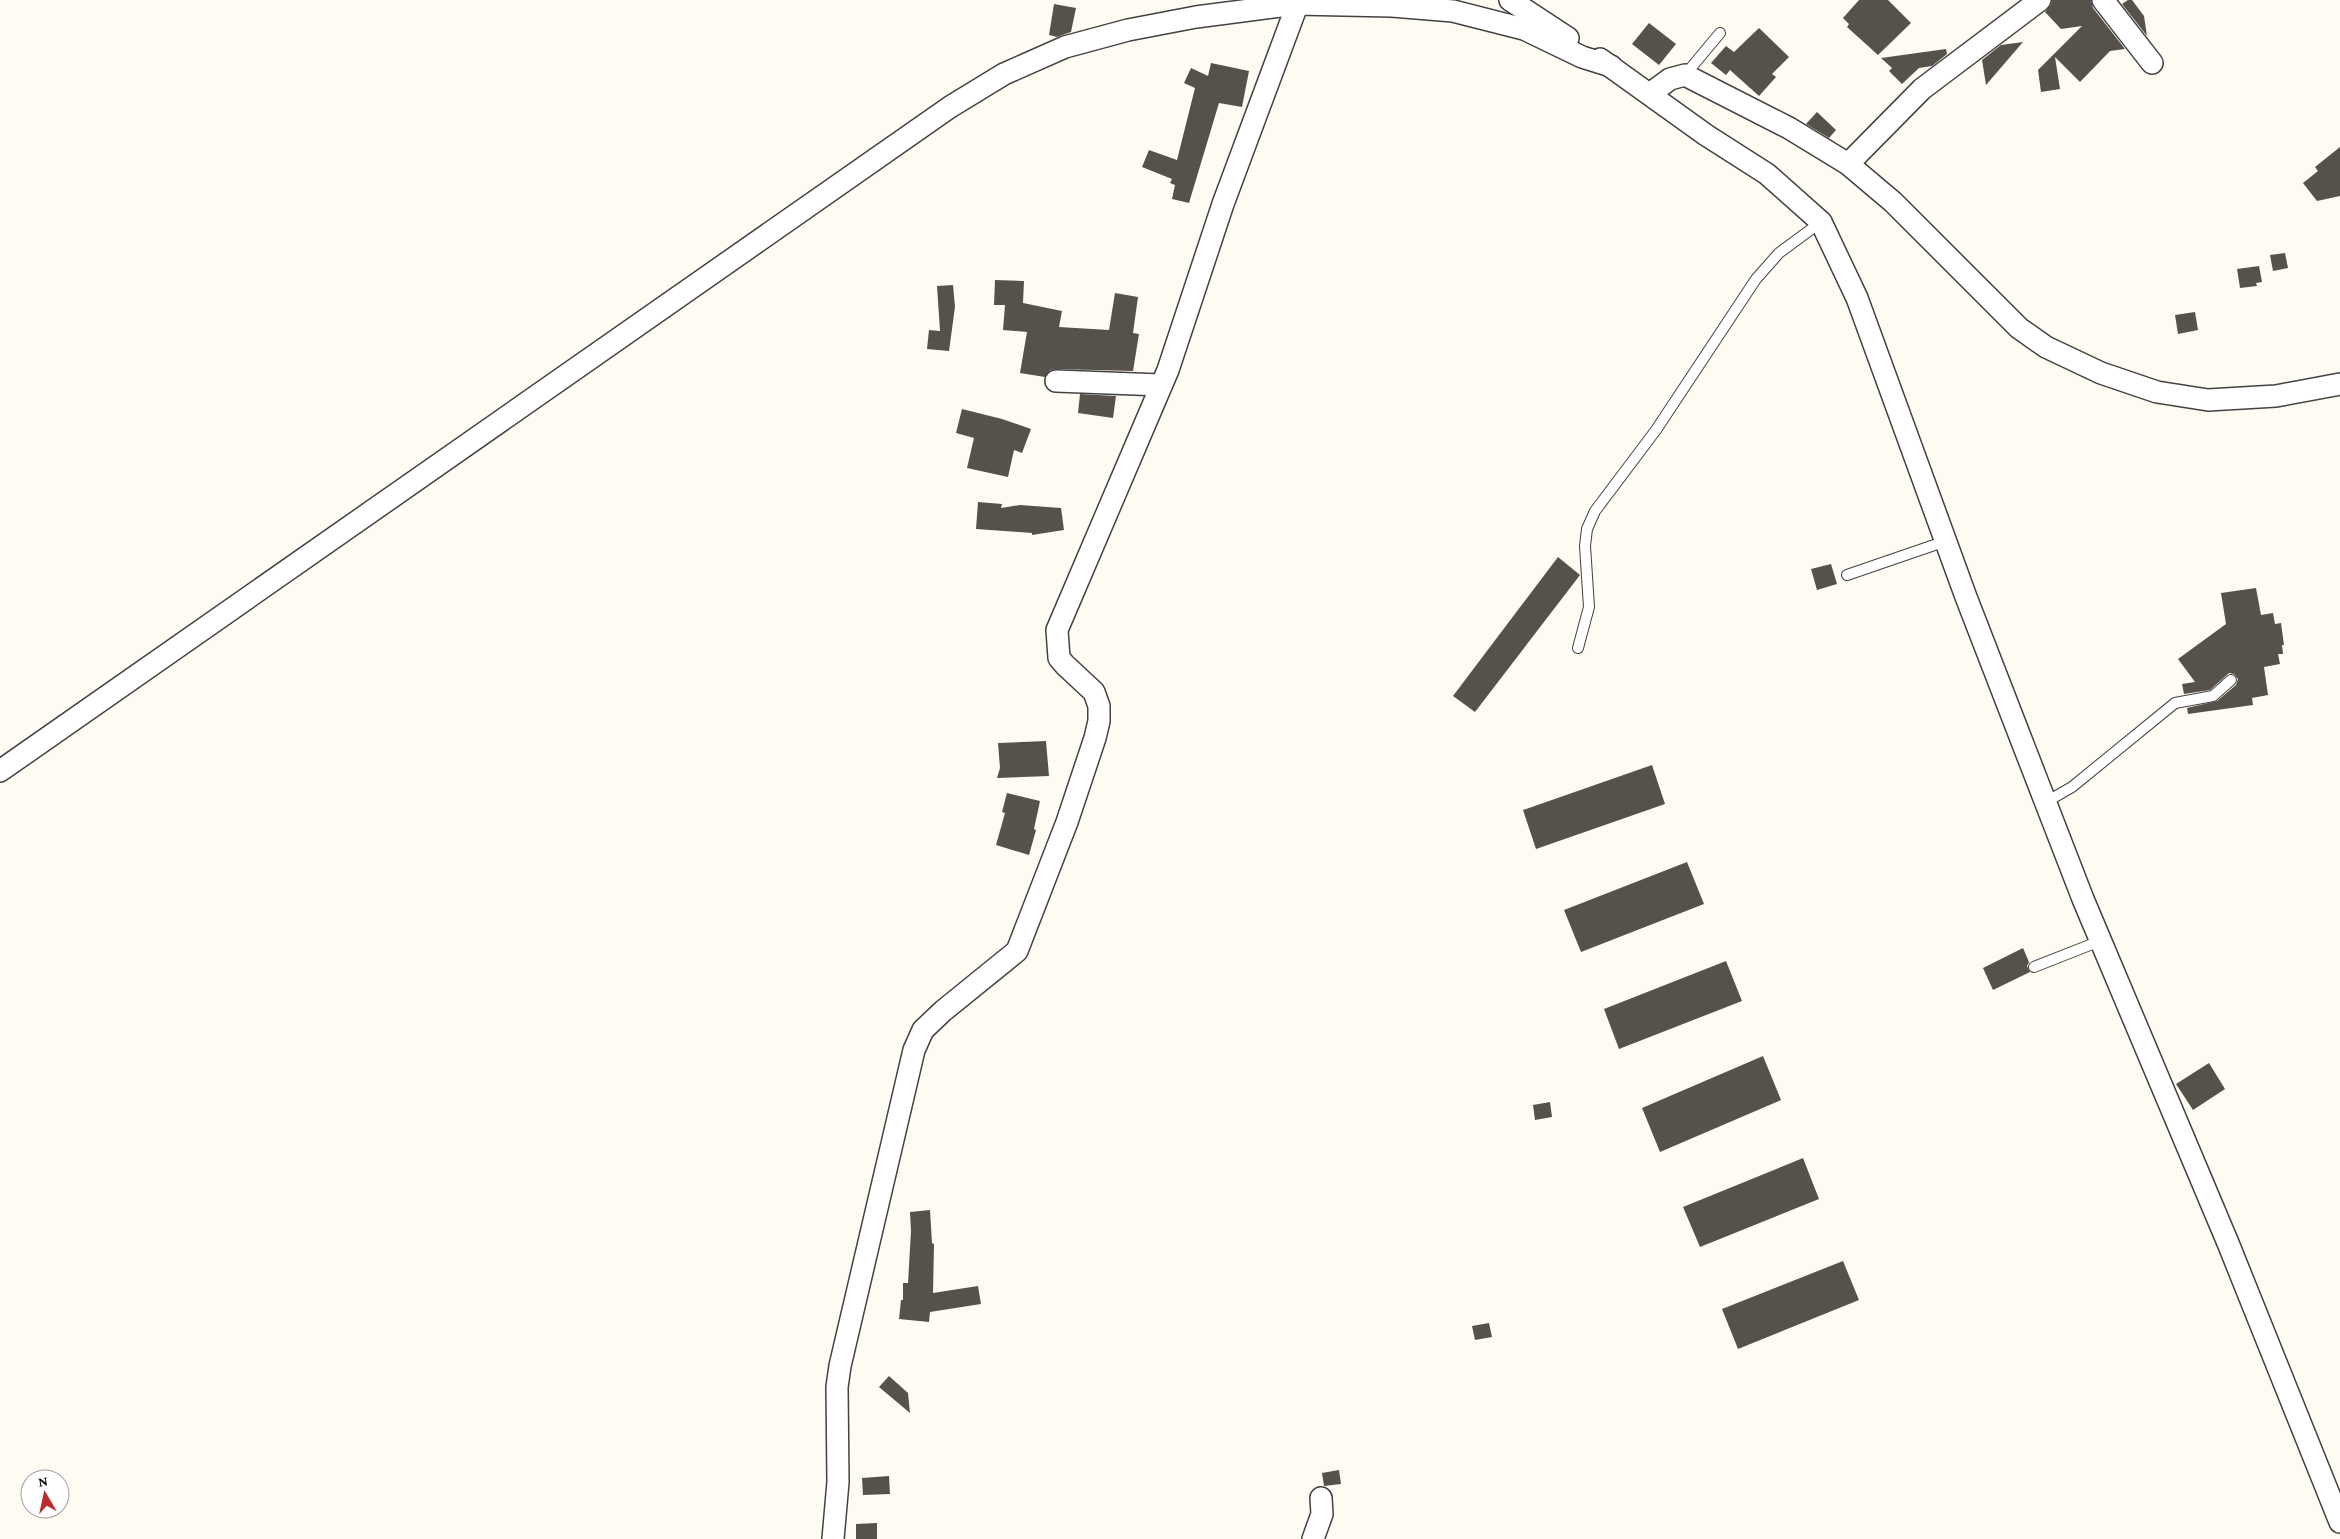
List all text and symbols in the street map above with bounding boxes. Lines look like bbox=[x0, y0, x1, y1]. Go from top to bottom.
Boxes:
north arrow bbox=[20, 1469, 70, 1519]
text: N bbox=[37, 1472, 49, 1490]

